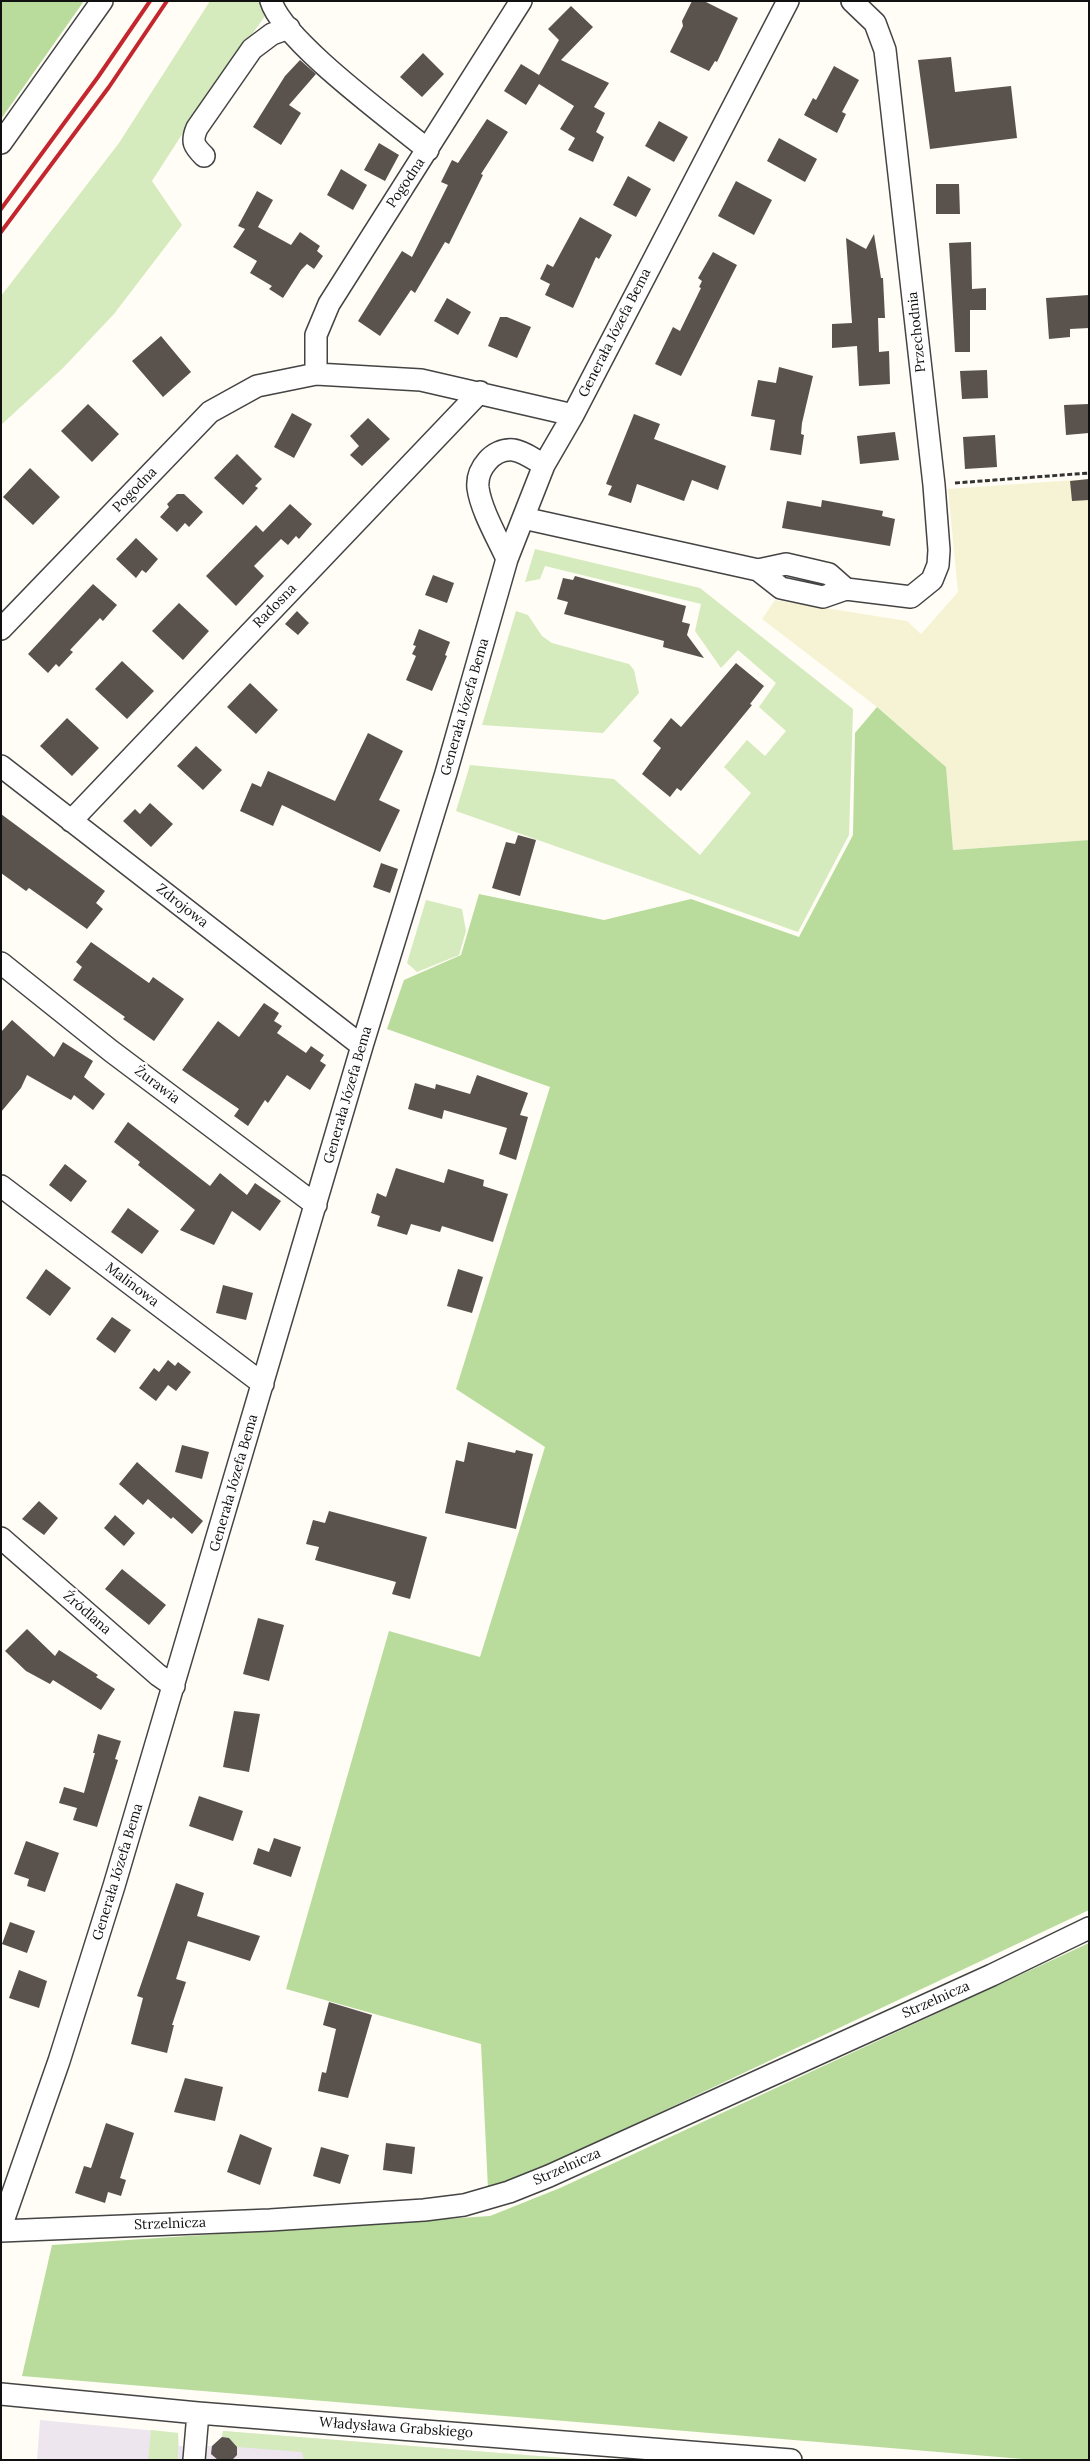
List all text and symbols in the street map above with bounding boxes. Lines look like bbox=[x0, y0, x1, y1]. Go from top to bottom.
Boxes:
street label: Pogodna bbox=[383, 155, 429, 211]
street label: Generała Józefa Bema bbox=[575, 266, 655, 400]
street label: Przechodnia bbox=[904, 291, 930, 373]
street label: Pogodna bbox=[109, 464, 161, 516]
street label: Radosna bbox=[250, 580, 300, 632]
street label: Generała Józefa Bema bbox=[437, 636, 493, 778]
street label: Zdrojowa bbox=[153, 881, 211, 931]
street label: Generała Józefa Bema bbox=[320, 1024, 376, 1166]
street label: Żurawia bbox=[131, 1063, 183, 1107]
street label: Malinowa bbox=[102, 1259, 162, 1311]
street label: Generała Józefa Bema bbox=[206, 1412, 262, 1554]
street label: Źródlana bbox=[60, 1588, 114, 1638]
street label: Generała Józefa Bema bbox=[89, 1801, 147, 1943]
street label: Strzelnicza bbox=[900, 1978, 972, 2022]
street label: Strzelnicza bbox=[531, 2145, 603, 2189]
street label: Strzelnicza bbox=[134, 2214, 206, 2234]
street label: Władysława Grabskiego bbox=[318, 2414, 474, 2442]

